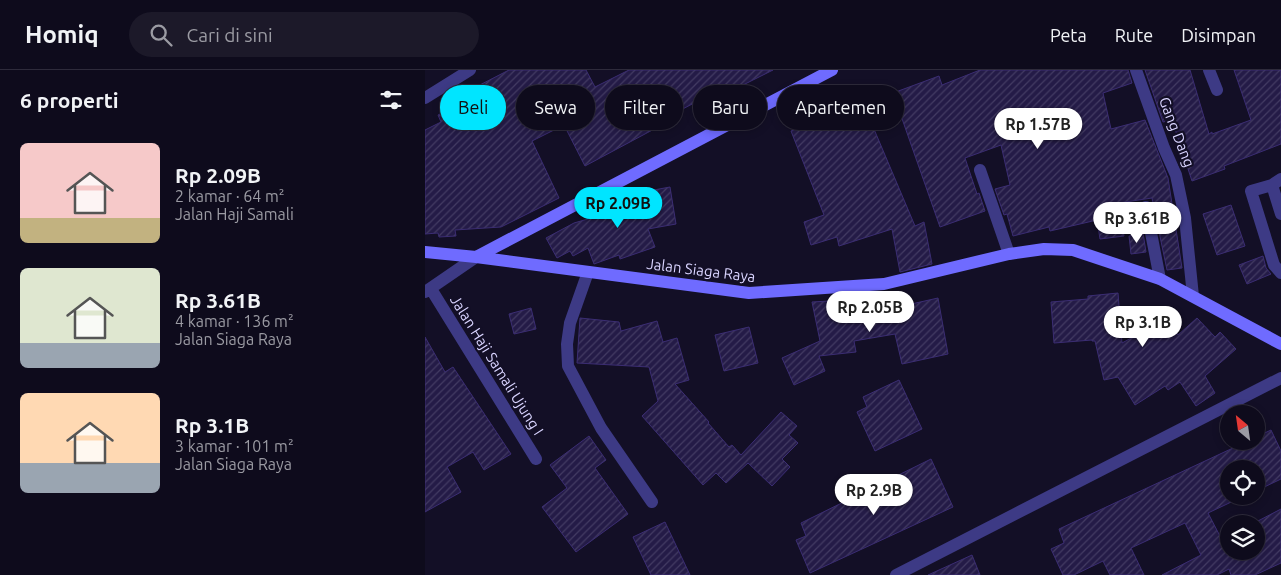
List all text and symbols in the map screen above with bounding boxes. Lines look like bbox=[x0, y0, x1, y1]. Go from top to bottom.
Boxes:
search box bbox=[129, 12, 479, 57]
text: Homiq bbox=[25, 21, 99, 48]
icon: search bbox=[147, 21, 175, 49]
text: Cari di sini bbox=[187, 24, 273, 46]
text: Peta bbox=[1050, 25, 1087, 45]
text: Rute bbox=[1115, 25, 1153, 45]
text: Disimpan bbox=[1181, 25, 1256, 45]
chip: Beli bbox=[440, 85, 506, 130]
chip: Sewa bbox=[516, 85, 595, 130]
chip: Filter bbox=[605, 85, 683, 130]
chip: Baru bbox=[693, 85, 767, 130]
chip: Apartemen bbox=[777, 85, 904, 130]
icon: filters bbox=[377, 86, 405, 114]
text: 6 properti bbox=[20, 88, 119, 112]
street label: Gang Dang bbox=[1156, 95, 1198, 169]
pin: Rp 1.57B bbox=[986, 108, 1090, 150]
text: Rp 1.57B bbox=[1005, 115, 1071, 133]
icon: home bbox=[60, 163, 120, 223]
text: Rp 2.09B bbox=[175, 163, 261, 187]
pin: Rp 2.09B bbox=[566, 186, 670, 229]
text: 2 kamar · 64 m² bbox=[175, 187, 285, 205]
text: Rp 2.09B bbox=[585, 194, 651, 212]
pin: Rp 3.61B bbox=[1085, 202, 1189, 244]
text: Jalan Haji Samali bbox=[175, 205, 294, 223]
text: Rp 3.61B bbox=[1104, 209, 1170, 227]
street label: Jalan Siaga Raya bbox=[646, 255, 756, 285]
icon: home bbox=[60, 288, 120, 348]
text: Rp 3.61B bbox=[175, 288, 261, 312]
pin: Rp 2.05B bbox=[818, 290, 922, 333]
street label: Jalan Haji Samali Ujung I bbox=[447, 292, 547, 438]
text: Rp 2.05B bbox=[837, 298, 903, 316]
pin: Rp 3.1B bbox=[1097, 306, 1189, 348]
text: 4 kamar · 136 m² bbox=[175, 312, 294, 330]
text: Rp 3.1B bbox=[1115, 313, 1171, 331]
text: Jalan Siaga Raya bbox=[175, 330, 292, 348]
north arrow bbox=[1220, 405, 1265, 450]
map controls bbox=[1220, 405, 1265, 560]
icon: home bbox=[60, 413, 120, 473]
text: Rp 3.1B bbox=[175, 413, 249, 437]
text: 3 kamar · 101 m² bbox=[175, 437, 294, 455]
text: Jalan Siaga Raya bbox=[175, 455, 292, 473]
button: locate bbox=[1220, 460, 1265, 505]
pin: Rp 2.9B bbox=[828, 474, 920, 516]
text: Rp 2.9B bbox=[846, 481, 902, 499]
button: layers bbox=[1220, 515, 1265, 560]

